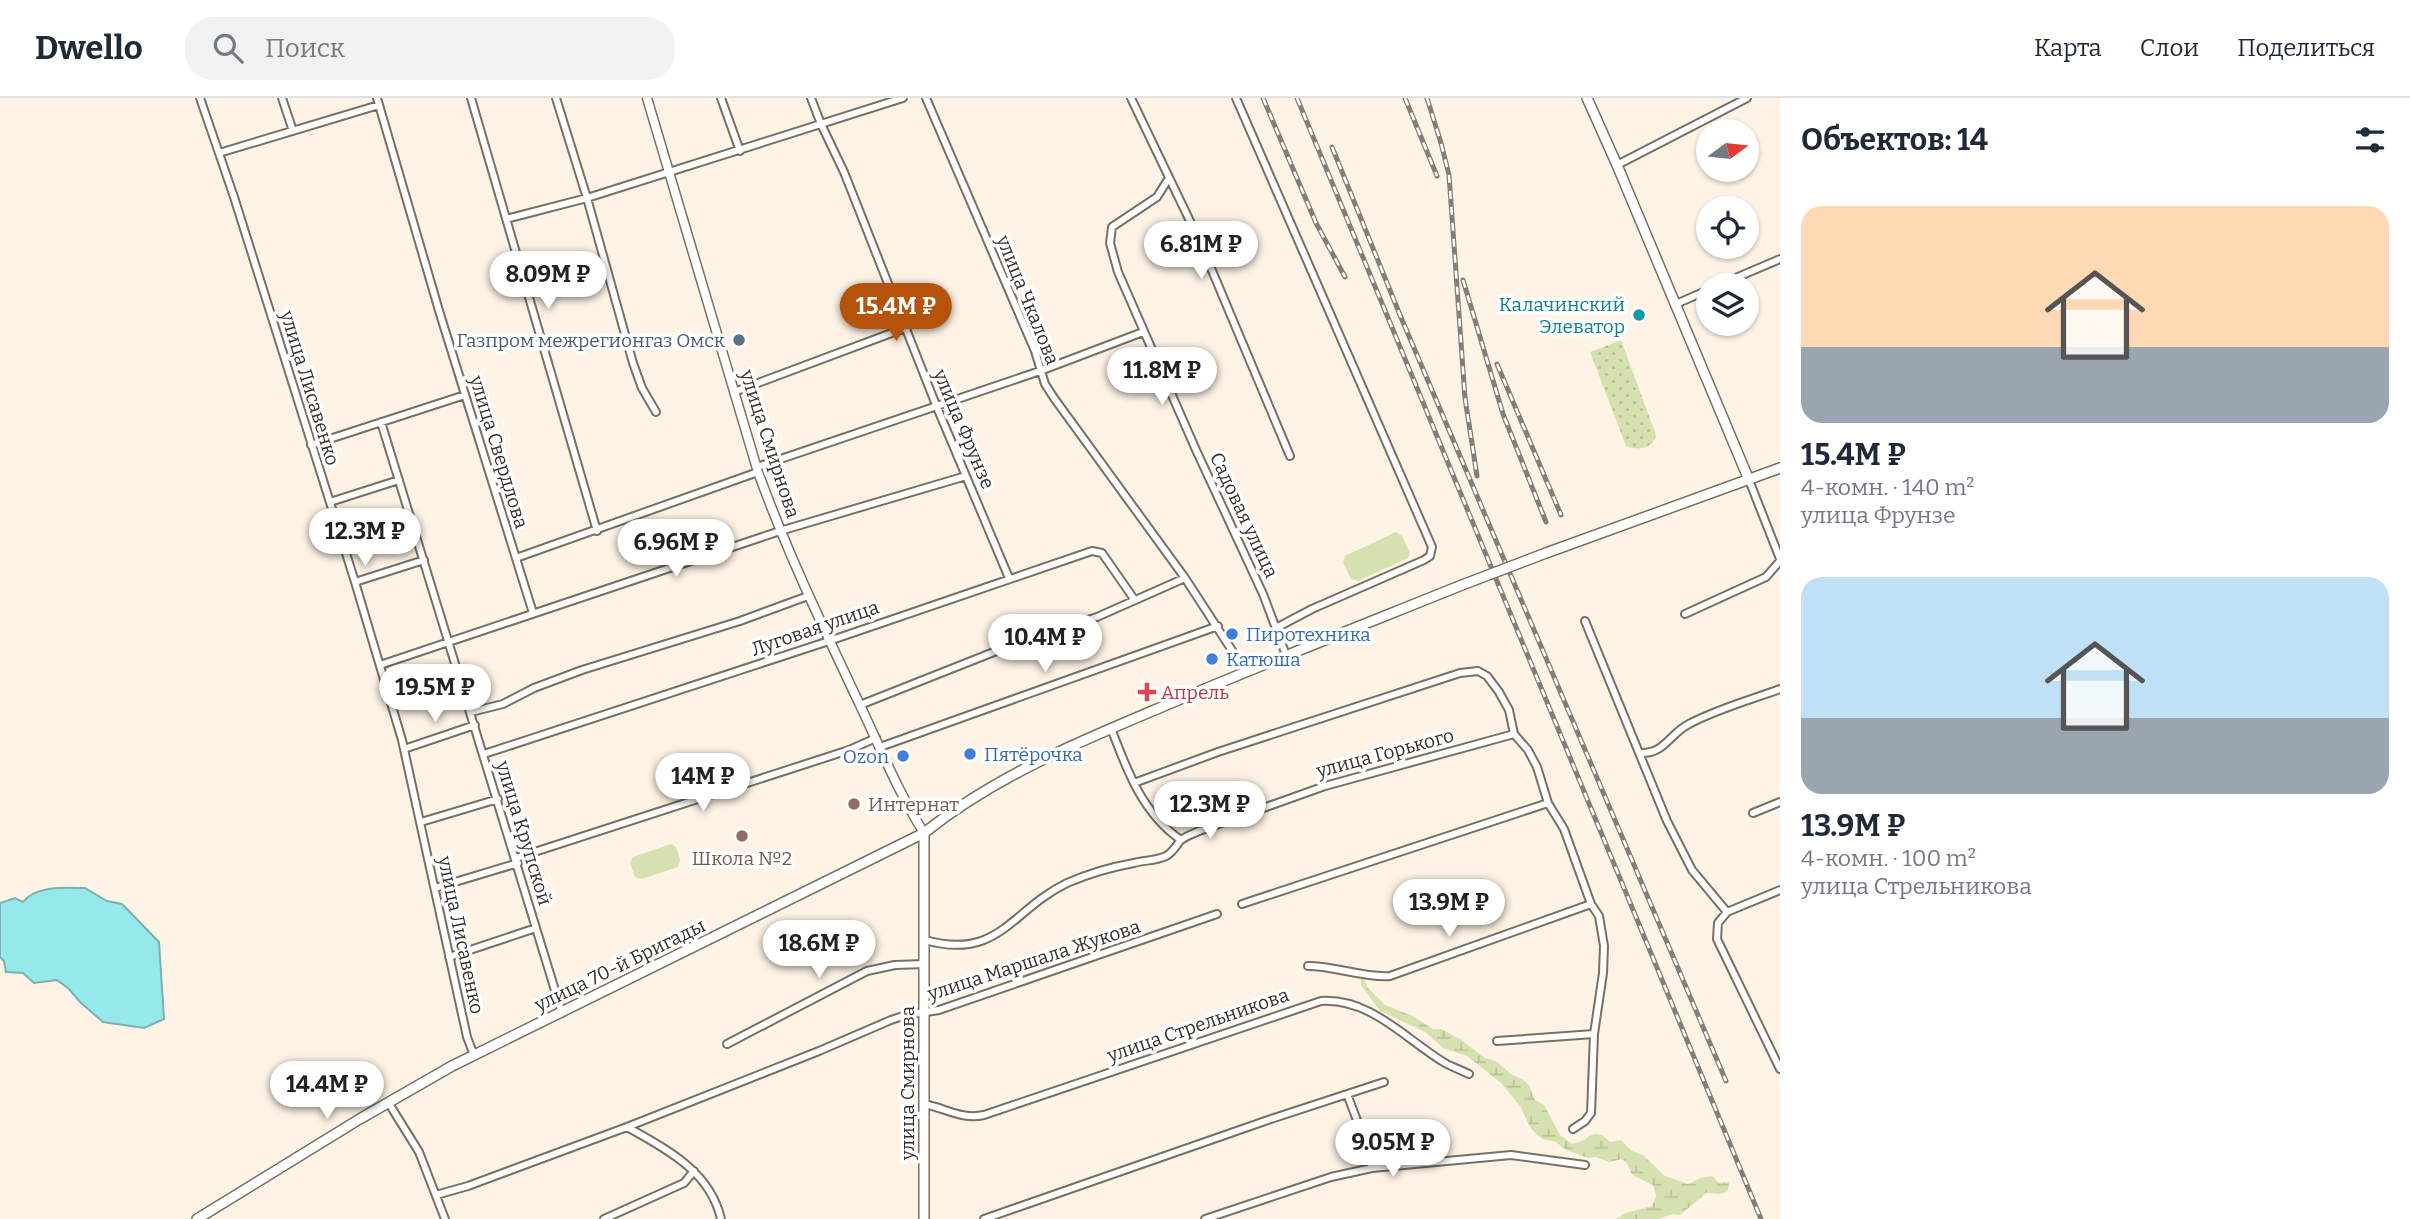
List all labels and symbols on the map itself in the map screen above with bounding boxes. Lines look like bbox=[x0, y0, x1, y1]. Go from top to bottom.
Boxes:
north arrow bbox=[1696, 119, 1759, 182]
pin: 6.81M ₽ bbox=[1136, 222, 1266, 281]
street label: улица Чкалова bbox=[991, 231, 1065, 369]
pin: 8.09M ₽ bbox=[483, 252, 613, 311]
pin: 15.4M ₽ bbox=[831, 284, 961, 343]
place label: Калачинский Элеватор bbox=[1499, 293, 1625, 338]
street label: улица Лисавенко bbox=[275, 307, 345, 468]
marker: Калачинский Элеватор bbox=[1631, 307, 1647, 323]
place label: Газпром межрегионгаз Омск bbox=[456, 329, 726, 352]
marker: Газпром межрегионгаз Омск bbox=[731, 332, 747, 348]
pin: 11.8M ₽ bbox=[1097, 348, 1227, 407]
street label: улица Фрунзе bbox=[928, 365, 1000, 492]
street label: улица Смирнова bbox=[735, 366, 805, 521]
street label: улица Свердлова bbox=[465, 372, 533, 532]
street label: Садовая улица bbox=[1205, 449, 1283, 582]
pin: 12.3M ₽ bbox=[300, 508, 430, 568]
pin: 6.96M ₽ bbox=[611, 519, 741, 579]
street label: Луговая улица bbox=[748, 595, 883, 661]
pin: 10.4M ₽ bbox=[980, 614, 1110, 674]
place label: Пиротехника bbox=[1246, 623, 1371, 646]
marker: Пиротехника bbox=[1224, 626, 1240, 642]
place label: Катюша bbox=[1226, 648, 1301, 671]
marker: Катюша bbox=[1204, 651, 1220, 667]
pin: 19.5M ₽ bbox=[370, 664, 500, 724]
place label: Апрель bbox=[1161, 681, 1229, 704]
marker: Апрель bbox=[1139, 684, 1155, 700]
street label: улица Горького bbox=[1313, 724, 1456, 783]
place label: Пятёрочка bbox=[984, 743, 1083, 766]
place label: Ozon bbox=[843, 745, 889, 768]
marker: Пятёрочка bbox=[962, 746, 978, 762]
marker: Ozon bbox=[895, 748, 911, 764]
pin: 14M ₽ bbox=[654, 754, 752, 813]
street label: улица Крупской bbox=[491, 757, 557, 908]
pin: 12.3M ₽ bbox=[1145, 782, 1275, 841]
place label: Интернат bbox=[868, 793, 959, 816]
marker: Интернат bbox=[846, 796, 862, 812]
marker: Школа №2 bbox=[734, 828, 750, 844]
place label: Школа №2 bbox=[692, 847, 792, 870]
street label: улица Лисавенко bbox=[433, 853, 489, 1016]
pin: 13.9M ₽ bbox=[1384, 880, 1514, 939]
street label: улица 70-й Бригады bbox=[530, 914, 709, 1017]
street label: улица Маршала Жукова bbox=[924, 915, 1144, 1006]
pin: 18.6M ₽ bbox=[754, 920, 884, 980]
street label: улица Стрельникова bbox=[1103, 983, 1292, 1067]
street label: улица Смирнова bbox=[896, 1005, 919, 1161]
pin: 14.4M ₽ bbox=[262, 1062, 392, 1121]
pin: 9.05M ₽ bbox=[1328, 1119, 1458, 1179]

